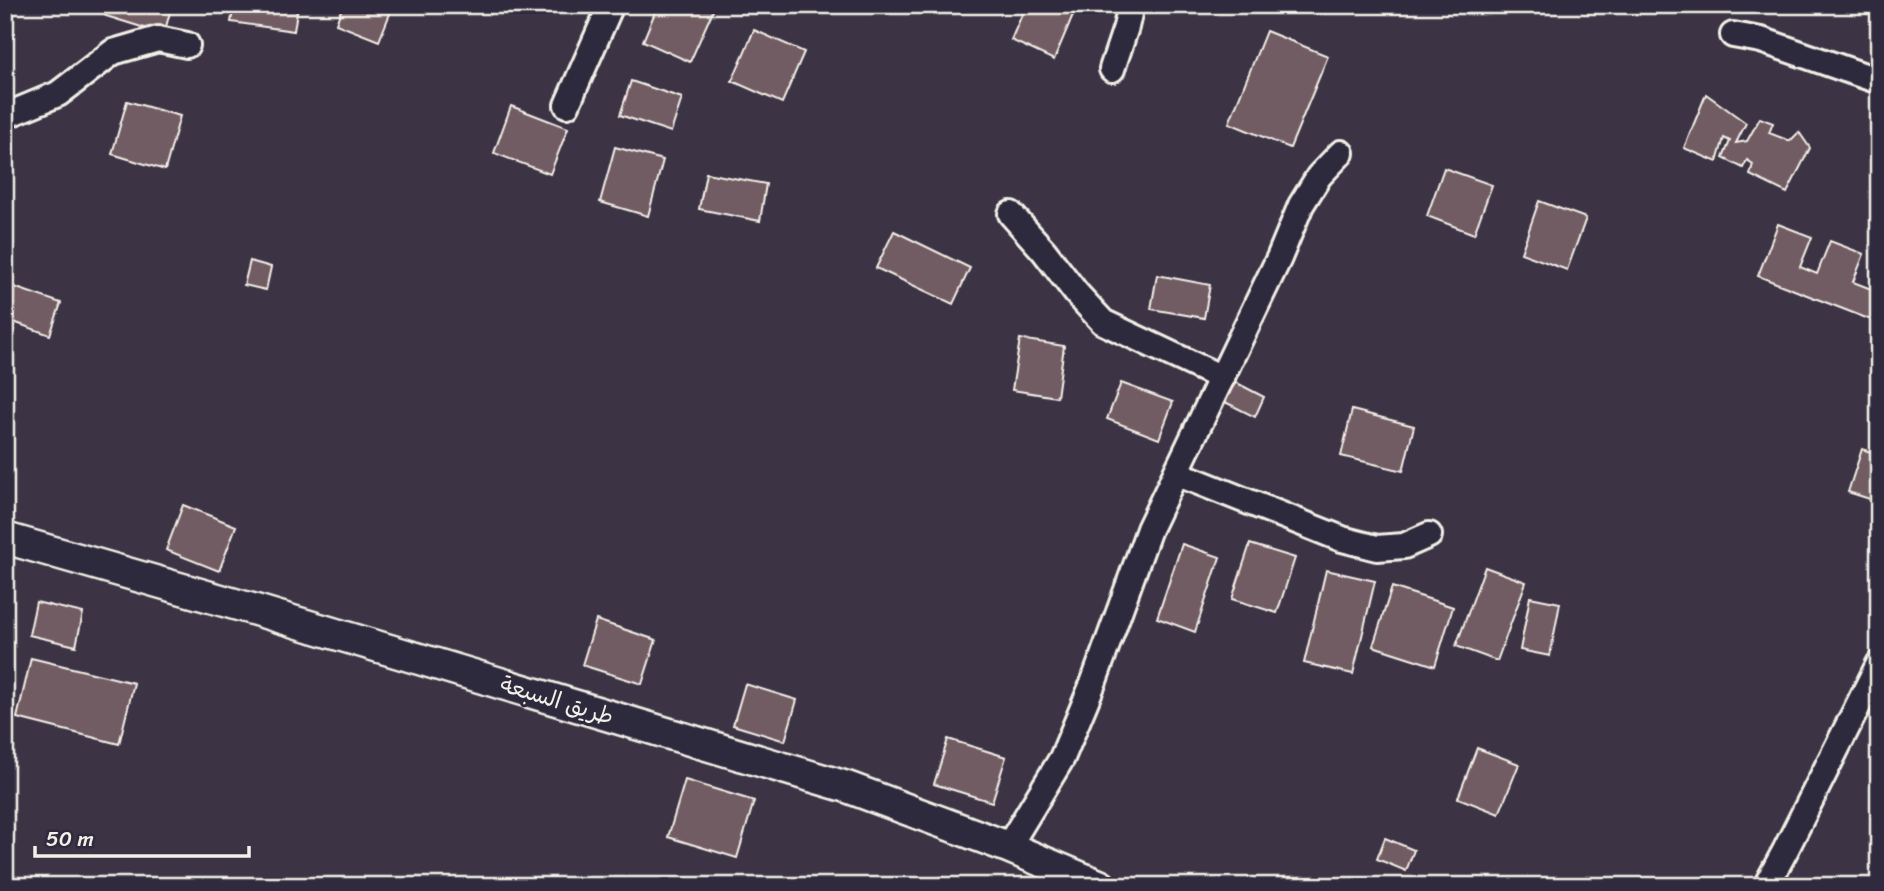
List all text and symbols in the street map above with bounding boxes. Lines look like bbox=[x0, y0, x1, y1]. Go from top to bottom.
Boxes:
street label: طريق السبعة bbox=[495, 664, 619, 737]
scale bar bbox=[35, 814, 248, 858]
text: 50 m bbox=[46, 820, 94, 858]

